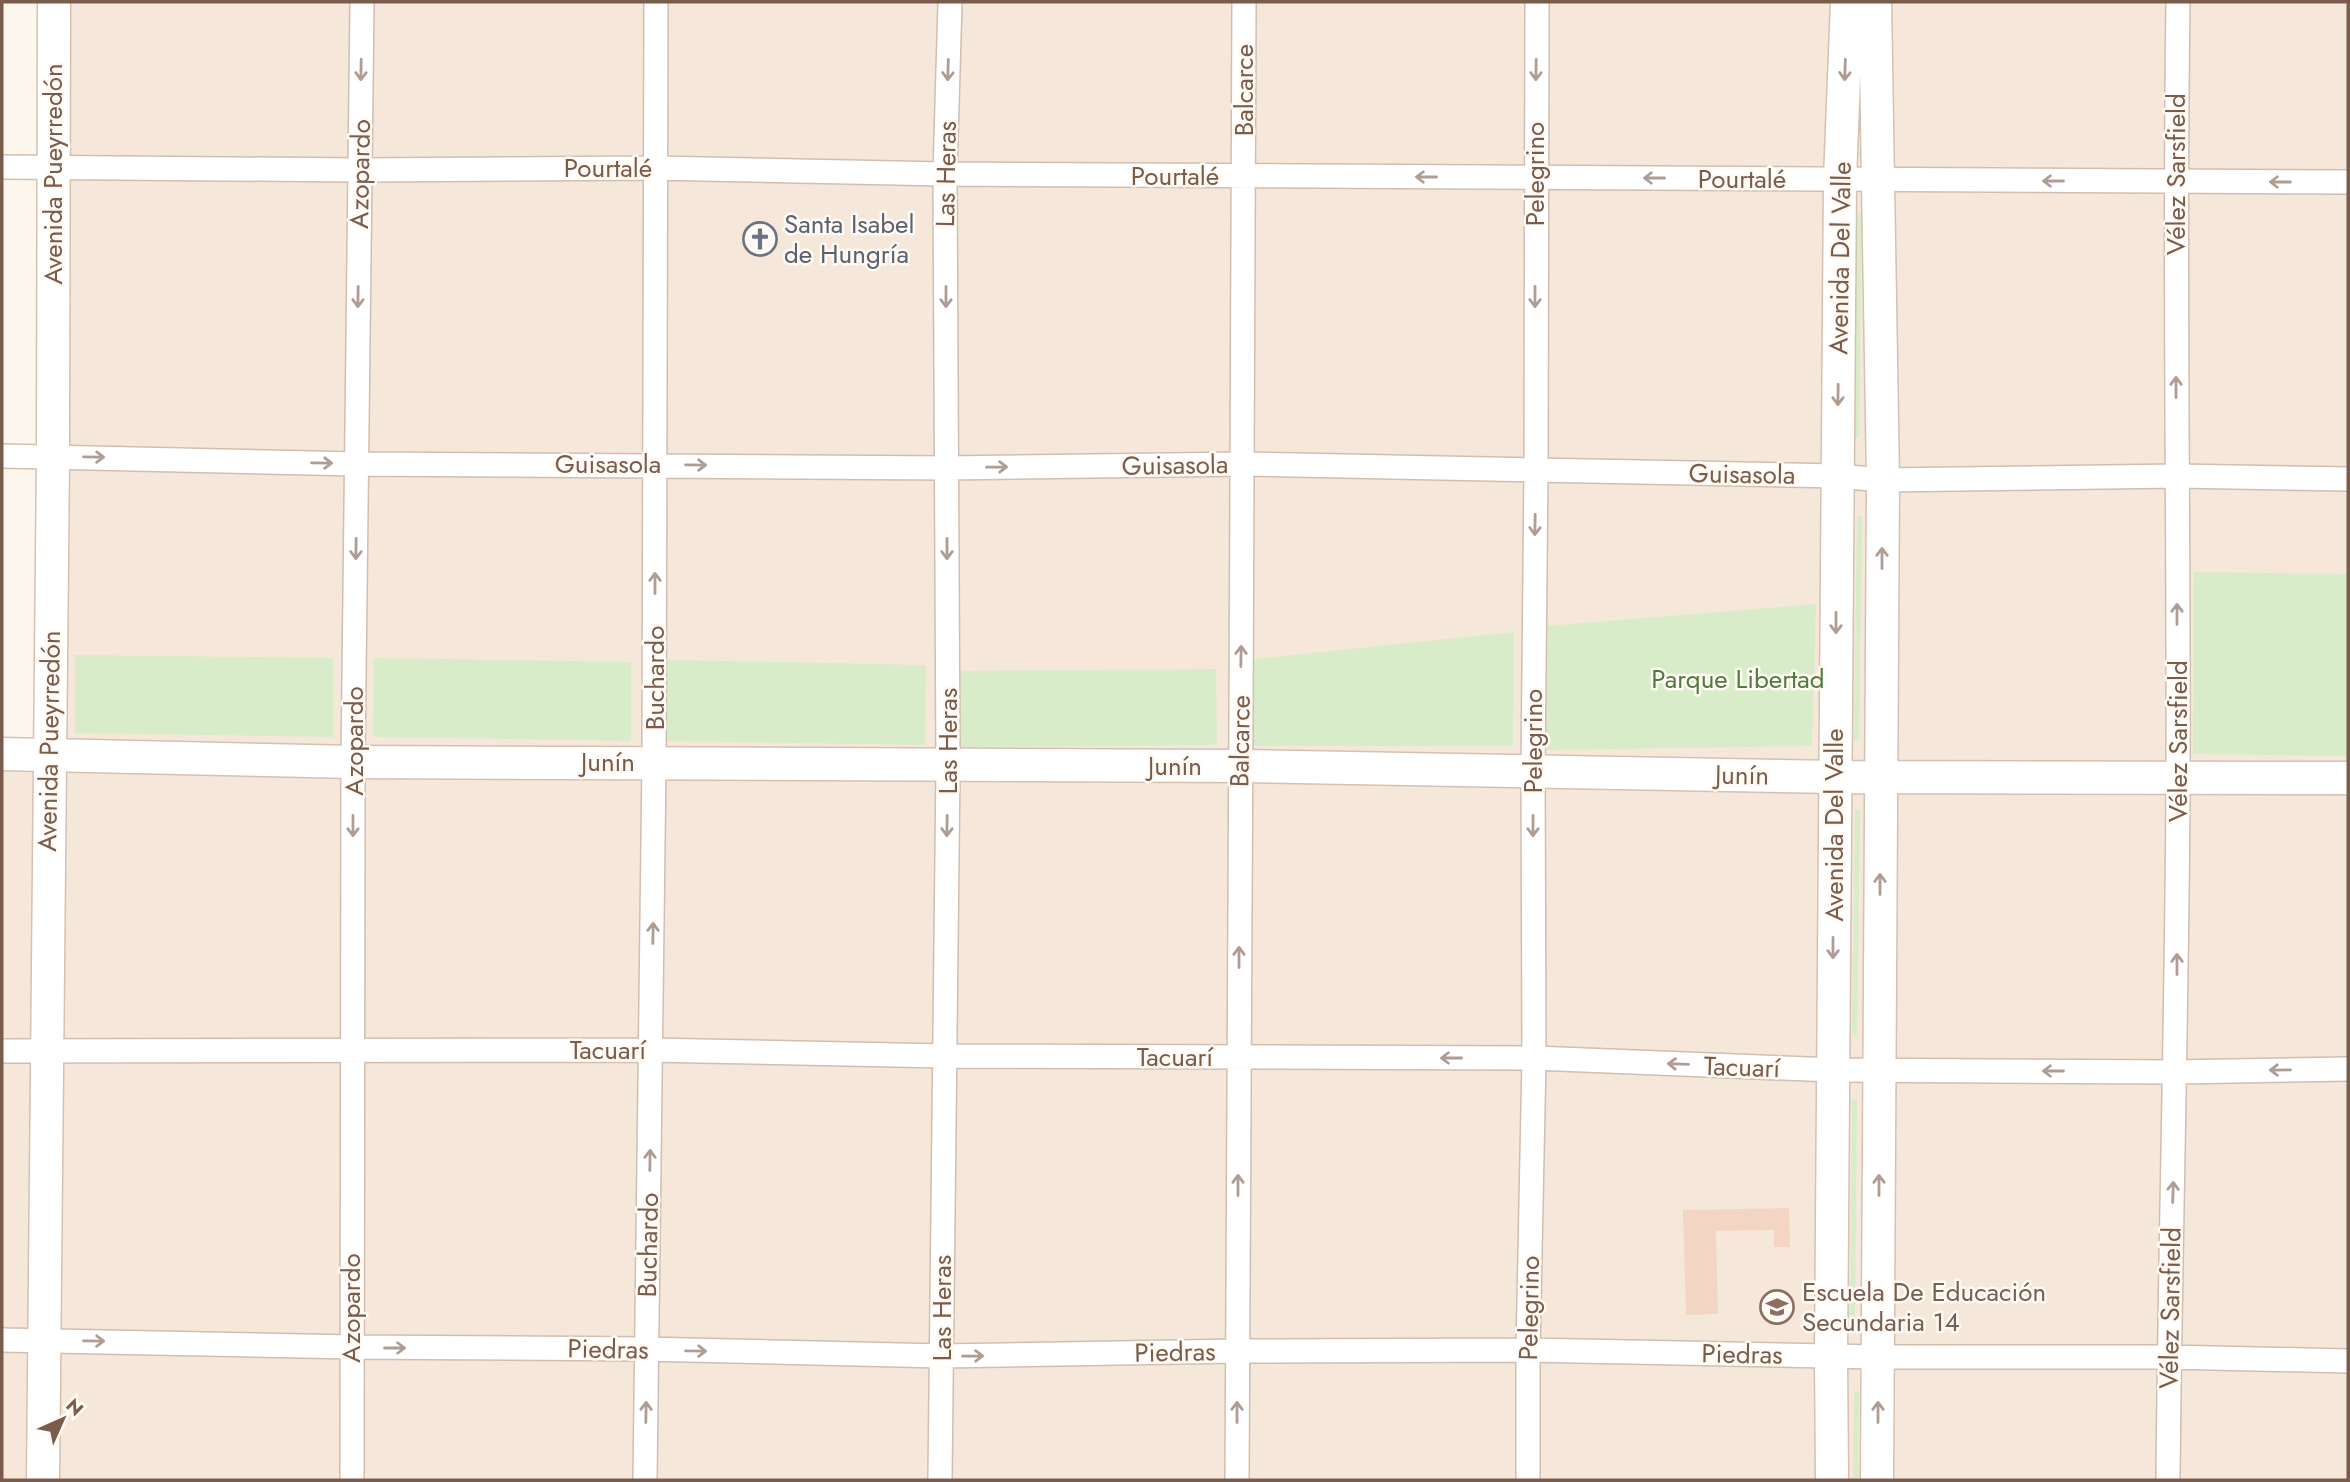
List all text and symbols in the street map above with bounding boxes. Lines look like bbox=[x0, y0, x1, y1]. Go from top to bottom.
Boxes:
street label: Balcarce bbox=[1225, 44, 1263, 136]
one-way arrow bbox=[354, 58, 368, 81]
one-way arrow bbox=[941, 58, 955, 81]
one-way arrow bbox=[1529, 58, 1543, 81]
one-way arrow bbox=[1838, 58, 1851, 81]
street label: Avenida Pueyrredón bbox=[34, 63, 72, 285]
street label: Vélez Sarsfield bbox=[2157, 93, 2195, 255]
street label: Azopardo bbox=[340, 119, 380, 229]
street label: Las Heras bbox=[926, 120, 966, 228]
street label: Pelegrino bbox=[1516, 122, 1554, 226]
street label: Pourtalé bbox=[564, 149, 652, 187]
street label: Pourtalé bbox=[1131, 157, 1219, 195]
street label: Pourtalé bbox=[1698, 160, 1786, 198]
street label: Avenida Del Valle bbox=[1819, 161, 1861, 355]
one-way arrow bbox=[1415, 170, 1438, 184]
one-way arrow bbox=[1642, 171, 1665, 185]
one-way arrow bbox=[2041, 174, 2064, 188]
one-way arrow bbox=[2269, 175, 2292, 188]
place label: Santa Isabel de Hungría bbox=[784, 205, 915, 273]
church icon: Santa Isabel de Hungría bbox=[741, 220, 779, 258]
one-way arrow bbox=[352, 286, 365, 309]
one-way arrow bbox=[939, 286, 953, 309]
one-way arrow bbox=[1528, 286, 1542, 309]
one-way arrow bbox=[2169, 375, 2183, 398]
one-way arrow bbox=[1831, 384, 1845, 407]
street label: Guisasola bbox=[555, 445, 661, 483]
street label: Guisasola bbox=[1121, 445, 1229, 485]
one-way arrow bbox=[83, 451, 106, 464]
street label: Guisasola bbox=[1688, 454, 1796, 494]
one-way arrow bbox=[310, 456, 333, 470]
one-way arrow bbox=[685, 458, 708, 472]
one-way arrow bbox=[986, 460, 1009, 474]
one-way arrow bbox=[1529, 513, 1542, 536]
one-way arrow bbox=[349, 538, 363, 561]
one-way arrow bbox=[940, 538, 954, 561]
one-way arrow bbox=[1875, 547, 1889, 570]
one-way arrow bbox=[648, 571, 662, 594]
one-way arrow bbox=[2170, 603, 2184, 626]
one-way arrow bbox=[1829, 611, 1843, 634]
street label: Buchardo bbox=[636, 626, 674, 730]
street label: Avenida Pueyrredón bbox=[28, 630, 70, 852]
one-way arrow bbox=[1234, 645, 1248, 668]
park label: Parque Libertad bbox=[1651, 660, 1825, 698]
street label: Vélez Sarsfield bbox=[2159, 660, 2197, 822]
street label: Azopardo bbox=[335, 686, 373, 796]
street label: Las Heras bbox=[929, 688, 967, 794]
street label: Pelegrino bbox=[1514, 689, 1552, 793]
street label: Balcarce bbox=[1220, 695, 1260, 787]
street label: Avenida Del Valle bbox=[1815, 728, 1853, 922]
street label: Junín bbox=[578, 743, 635, 781]
street label: Junín bbox=[1145, 747, 1202, 785]
street label: Junín bbox=[1712, 755, 1769, 794]
one-way arrow bbox=[346, 814, 360, 837]
one-way arrow bbox=[941, 814, 954, 837]
one-way arrow bbox=[1526, 814, 1540, 837]
one-way arrow bbox=[1873, 872, 1887, 895]
one-way arrow bbox=[646, 921, 660, 944]
one-way arrow bbox=[1827, 937, 1840, 960]
one-way arrow bbox=[1232, 946, 1246, 969]
one-way arrow bbox=[2170, 953, 2184, 976]
street label: Tacuarí bbox=[570, 1031, 647, 1069]
street label: Tacuarí bbox=[1137, 1038, 1214, 1076]
street label: Tacuarí bbox=[1703, 1047, 1782, 1087]
one-way arrow bbox=[1440, 1051, 1463, 1065]
one-way arrow bbox=[1667, 1057, 1690, 1070]
one-way arrow bbox=[2041, 1064, 2064, 1078]
one-way arrow bbox=[2269, 1064, 2292, 1077]
one-way arrow bbox=[643, 1149, 656, 1172]
one-way arrow bbox=[1231, 1173, 1245, 1196]
one-way arrow bbox=[1872, 1173, 1886, 1196]
one-way arrow bbox=[2166, 1180, 2180, 1203]
street label: Buchardo bbox=[628, 1192, 668, 1298]
street label: Vélez Sarsfield bbox=[2150, 1227, 2190, 1389]
street label: Azopardo bbox=[332, 1253, 370, 1363]
street label: Las Heras bbox=[923, 1255, 961, 1361]
street label: Pelegrino bbox=[1509, 1255, 1549, 1361]
place label: Escuela De Educación Secundaria 14 bbox=[1802, 1273, 2046, 1341]
school or university icon: Escuela De Educación Secundaria 14 bbox=[1758, 1288, 1796, 1326]
street label: Piedras bbox=[567, 1329, 649, 1369]
street label: Piedras bbox=[1134, 1332, 1216, 1372]
street label: Piedras bbox=[1701, 1334, 1783, 1374]
one-way arrow bbox=[83, 1335, 106, 1348]
one-way arrow bbox=[384, 1341, 407, 1355]
one-way arrow bbox=[685, 1344, 708, 1357]
one-way arrow bbox=[961, 1349, 984, 1363]
north arrow bbox=[28, 1384, 98, 1454]
text: N bbox=[60, 1392, 90, 1422]
one-way arrow bbox=[639, 1401, 652, 1424]
one-way arrow bbox=[1230, 1401, 1244, 1424]
one-way arrow bbox=[1871, 1401, 1884, 1424]

